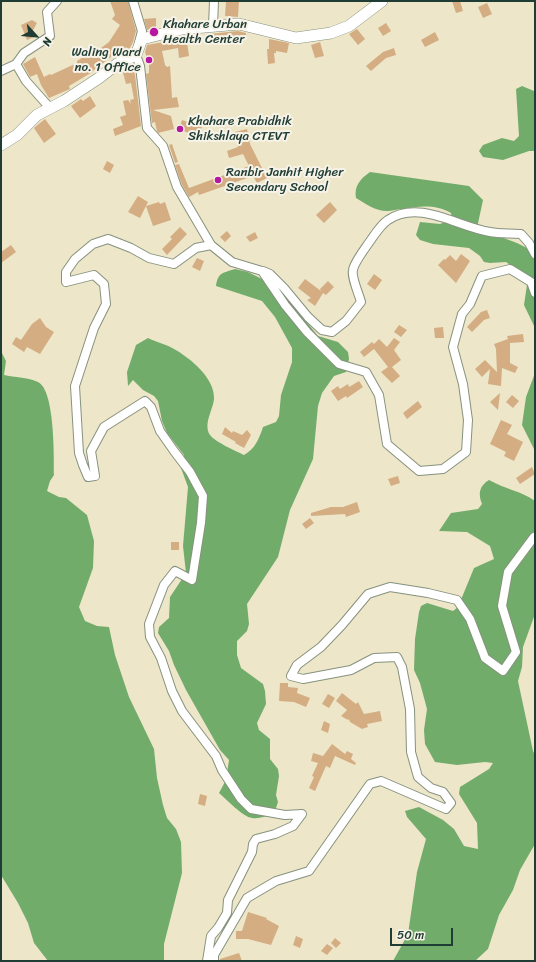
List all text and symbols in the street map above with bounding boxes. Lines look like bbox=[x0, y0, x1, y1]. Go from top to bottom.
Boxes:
north arrow bbox=[16, 16, 56, 56]
place label: Khahare Urban Health Center bbox=[163, 17, 247, 48]
marker: Khahare Urban Health Center bbox=[148, 26, 160, 38]
text: N bbox=[37, 34, 57, 49]
place label: Waling Ward no. 1 Office bbox=[71, 45, 141, 76]
marker: Waling Ward no. 1 Office bbox=[144, 55, 154, 65]
place label: Khahare Prabidhik Shikshlaya CTEVT bbox=[188, 114, 292, 145]
marker: Khahare Prabidhik Shikshlaya CTEVT bbox=[175, 124, 185, 134]
place label: Ranbir Janhit Higher Secondary School bbox=[226, 165, 343, 196]
marker: Ranbir Janhit Higher Secondary School bbox=[213, 175, 223, 185]
scale bar bbox=[392, 920, 455, 946]
text: 50 m bbox=[397, 924, 424, 946]

